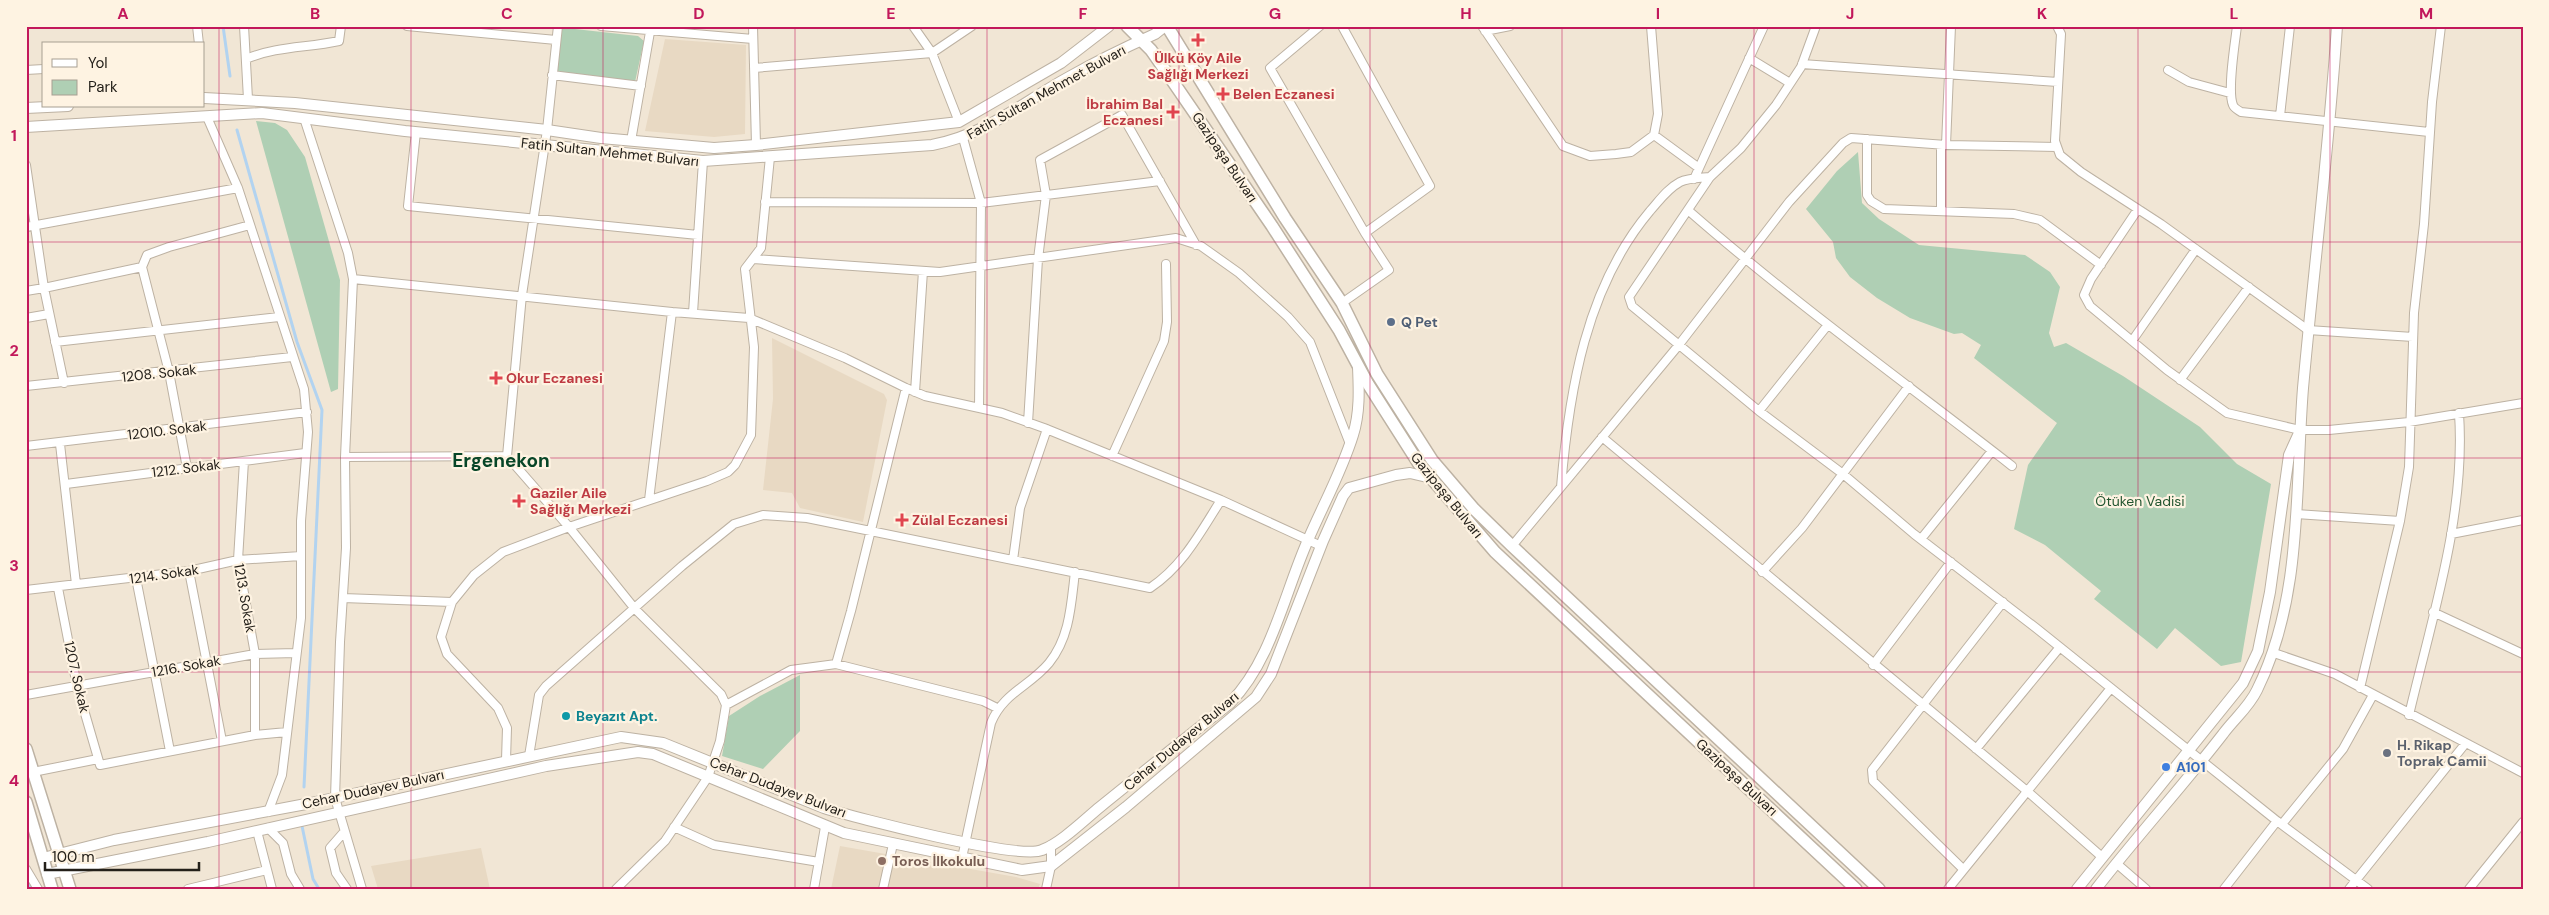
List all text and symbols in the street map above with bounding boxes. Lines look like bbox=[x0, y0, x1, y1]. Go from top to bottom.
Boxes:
text: A bbox=[117, 3, 129, 24]
text: B bbox=[310, 3, 320, 24]
text: C bbox=[501, 3, 513, 24]
text: D bbox=[693, 3, 705, 24]
text: E bbox=[886, 3, 896, 24]
text: F bbox=[1079, 3, 1088, 24]
text: G bbox=[1269, 3, 1281, 24]
text: H bbox=[1460, 3, 1472, 24]
text: I bbox=[1656, 3, 1660, 24]
text: J bbox=[1846, 3, 1854, 24]
text: K bbox=[2037, 3, 2048, 24]
text: L bbox=[2230, 3, 2239, 24]
text: M bbox=[2419, 3, 2433, 24]
marker: Ülkü Köy Aile Sağlığı Merkezi bbox=[1191, 33, 1205, 47]
street label: Fatih Sultan Mehmet Bulvarı bbox=[963, 41, 1129, 143]
legend bbox=[42, 42, 205, 108]
place label: Ülkü Köy Aile Sağlığı Merkezi bbox=[1147, 49, 1249, 83]
text: Yol bbox=[88, 53, 108, 73]
text: Park bbox=[88, 77, 118, 97]
place label: Belen Eczanesi bbox=[1233, 85, 1335, 103]
marker: Belen Eczanesi bbox=[1217, 88, 1229, 100]
place label: İbrahim Bal Eczanesi bbox=[1086, 95, 1163, 129]
marker: İbrahim Bal Eczanesi bbox=[1167, 106, 1179, 118]
street label: Gazipaşa Bulvarı bbox=[1188, 108, 1262, 206]
text: 1 bbox=[11, 125, 17, 146]
street label: Fatih Sultan Mehmet Bulvarı bbox=[520, 134, 700, 170]
place label: Q Pet bbox=[1401, 313, 1438, 331]
marker: Q Pet bbox=[1385, 316, 1397, 328]
text: 2 bbox=[9, 340, 19, 361]
street label: 1208. Sokak bbox=[121, 360, 197, 386]
place label: Okur Eczanesi bbox=[506, 369, 603, 387]
marker: Okur Eczanesi bbox=[490, 372, 502, 384]
street label: 12010. Sokak bbox=[126, 416, 208, 444]
district label: Ergenekon bbox=[452, 448, 550, 473]
street label: Gazipaşa Bulvarı bbox=[1407, 448, 1487, 542]
street label: 1212. Sokak bbox=[150, 455, 222, 481]
place label: Gaziler Aile Sağlığı Merkezi bbox=[530, 484, 631, 518]
park label: Ötüken Vadisi bbox=[2095, 492, 2185, 510]
marker: Gaziler Aile Sağlığı Merkezi bbox=[512, 494, 526, 508]
place label: Zülal Eczanesi bbox=[912, 511, 1008, 529]
marker: Zülal Eczanesi bbox=[896, 514, 908, 526]
text: 3 bbox=[9, 555, 19, 576]
street label: 1214. Sokak bbox=[128, 560, 200, 588]
street label: 1213. Sokak bbox=[230, 562, 260, 634]
street label: 1207. Sokak bbox=[60, 639, 94, 715]
street label: 1216. Sokak bbox=[150, 651, 222, 681]
street label: Cehar Dudayev Bulvarı bbox=[1120, 688, 1242, 794]
place label: Beyazıt Apt. bbox=[576, 707, 657, 725]
marker: Beyazıt Apt. bbox=[560, 710, 572, 722]
street label: Gazipaşa Bulvarı bbox=[1692, 735, 1782, 819]
place label: H. Rikap Toprak Camii bbox=[2397, 736, 2487, 770]
marker: H. Rikap Toprak Camii bbox=[2381, 747, 2393, 759]
street label: Cehar Dudayev Bulvarı bbox=[707, 753, 849, 821]
place label: A101 bbox=[2176, 758, 2206, 776]
marker: A101 bbox=[2160, 761, 2172, 773]
street label: Cehar Dudayev Bulvarı bbox=[300, 765, 446, 813]
text: 4 bbox=[9, 770, 19, 791]
scale bar bbox=[45, 840, 199, 872]
text: 100 m bbox=[52, 847, 95, 867]
place label: Toros İlkokulu bbox=[892, 852, 985, 870]
marker: Toros İlkokulu bbox=[876, 855, 888, 867]

